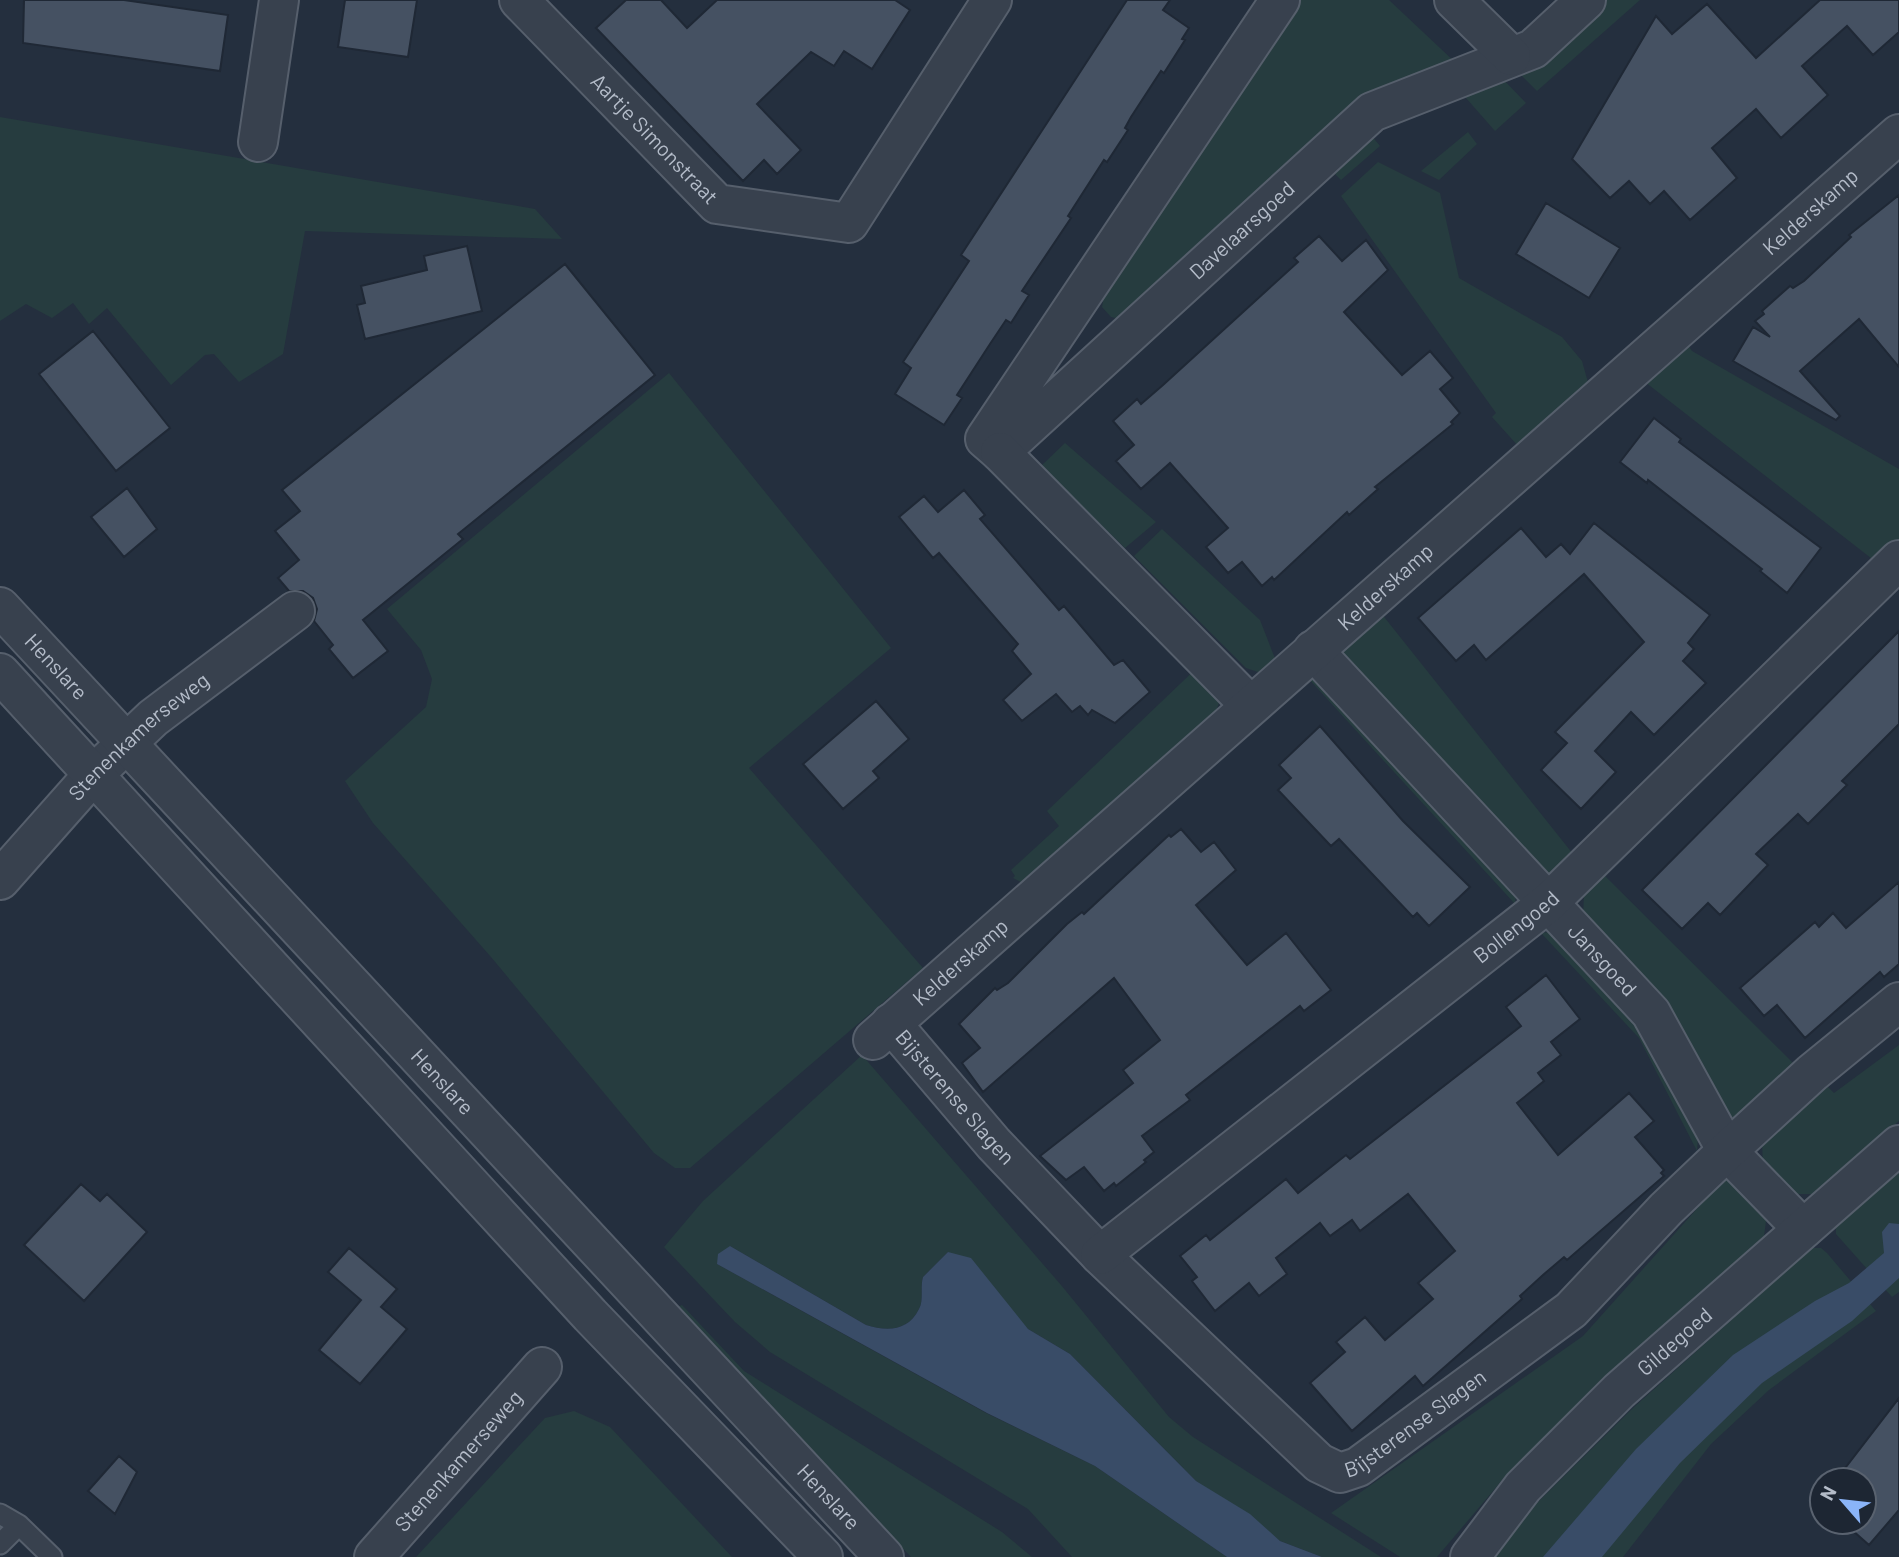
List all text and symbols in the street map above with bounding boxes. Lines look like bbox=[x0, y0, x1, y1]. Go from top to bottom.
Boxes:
street label: Aartje Simonstraat bbox=[586, 68, 724, 208]
street label: Kelderskamp bbox=[1757, 162, 1863, 260]
street label: Davelaarsgoed bbox=[1184, 175, 1299, 284]
street label: Kelderskamp bbox=[1332, 537, 1438, 635]
street label: Henslare bbox=[20, 628, 94, 704]
street label: Stenenkamerseweg bbox=[62, 667, 213, 805]
street label: Bollengoed bbox=[1468, 885, 1564, 968]
street label: Kelderskamp bbox=[907, 913, 1013, 1010]
street label: Jansgoed bbox=[1563, 918, 1643, 1001]
street label: Bijsterense Slagen bbox=[891, 1024, 1021, 1169]
street label: Henslare bbox=[407, 1043, 480, 1119]
street label: Gildegoed bbox=[1631, 1301, 1716, 1380]
street label: Bijsterense Slagen bbox=[1341, 1363, 1490, 1482]
street label: Stenenkamerseweg bbox=[389, 1384, 527, 1536]
street label: Henslare bbox=[793, 1458, 866, 1534]
north arrow bbox=[1808, 1466, 1878, 1536]
text: N bbox=[1814, 1482, 1841, 1504]

